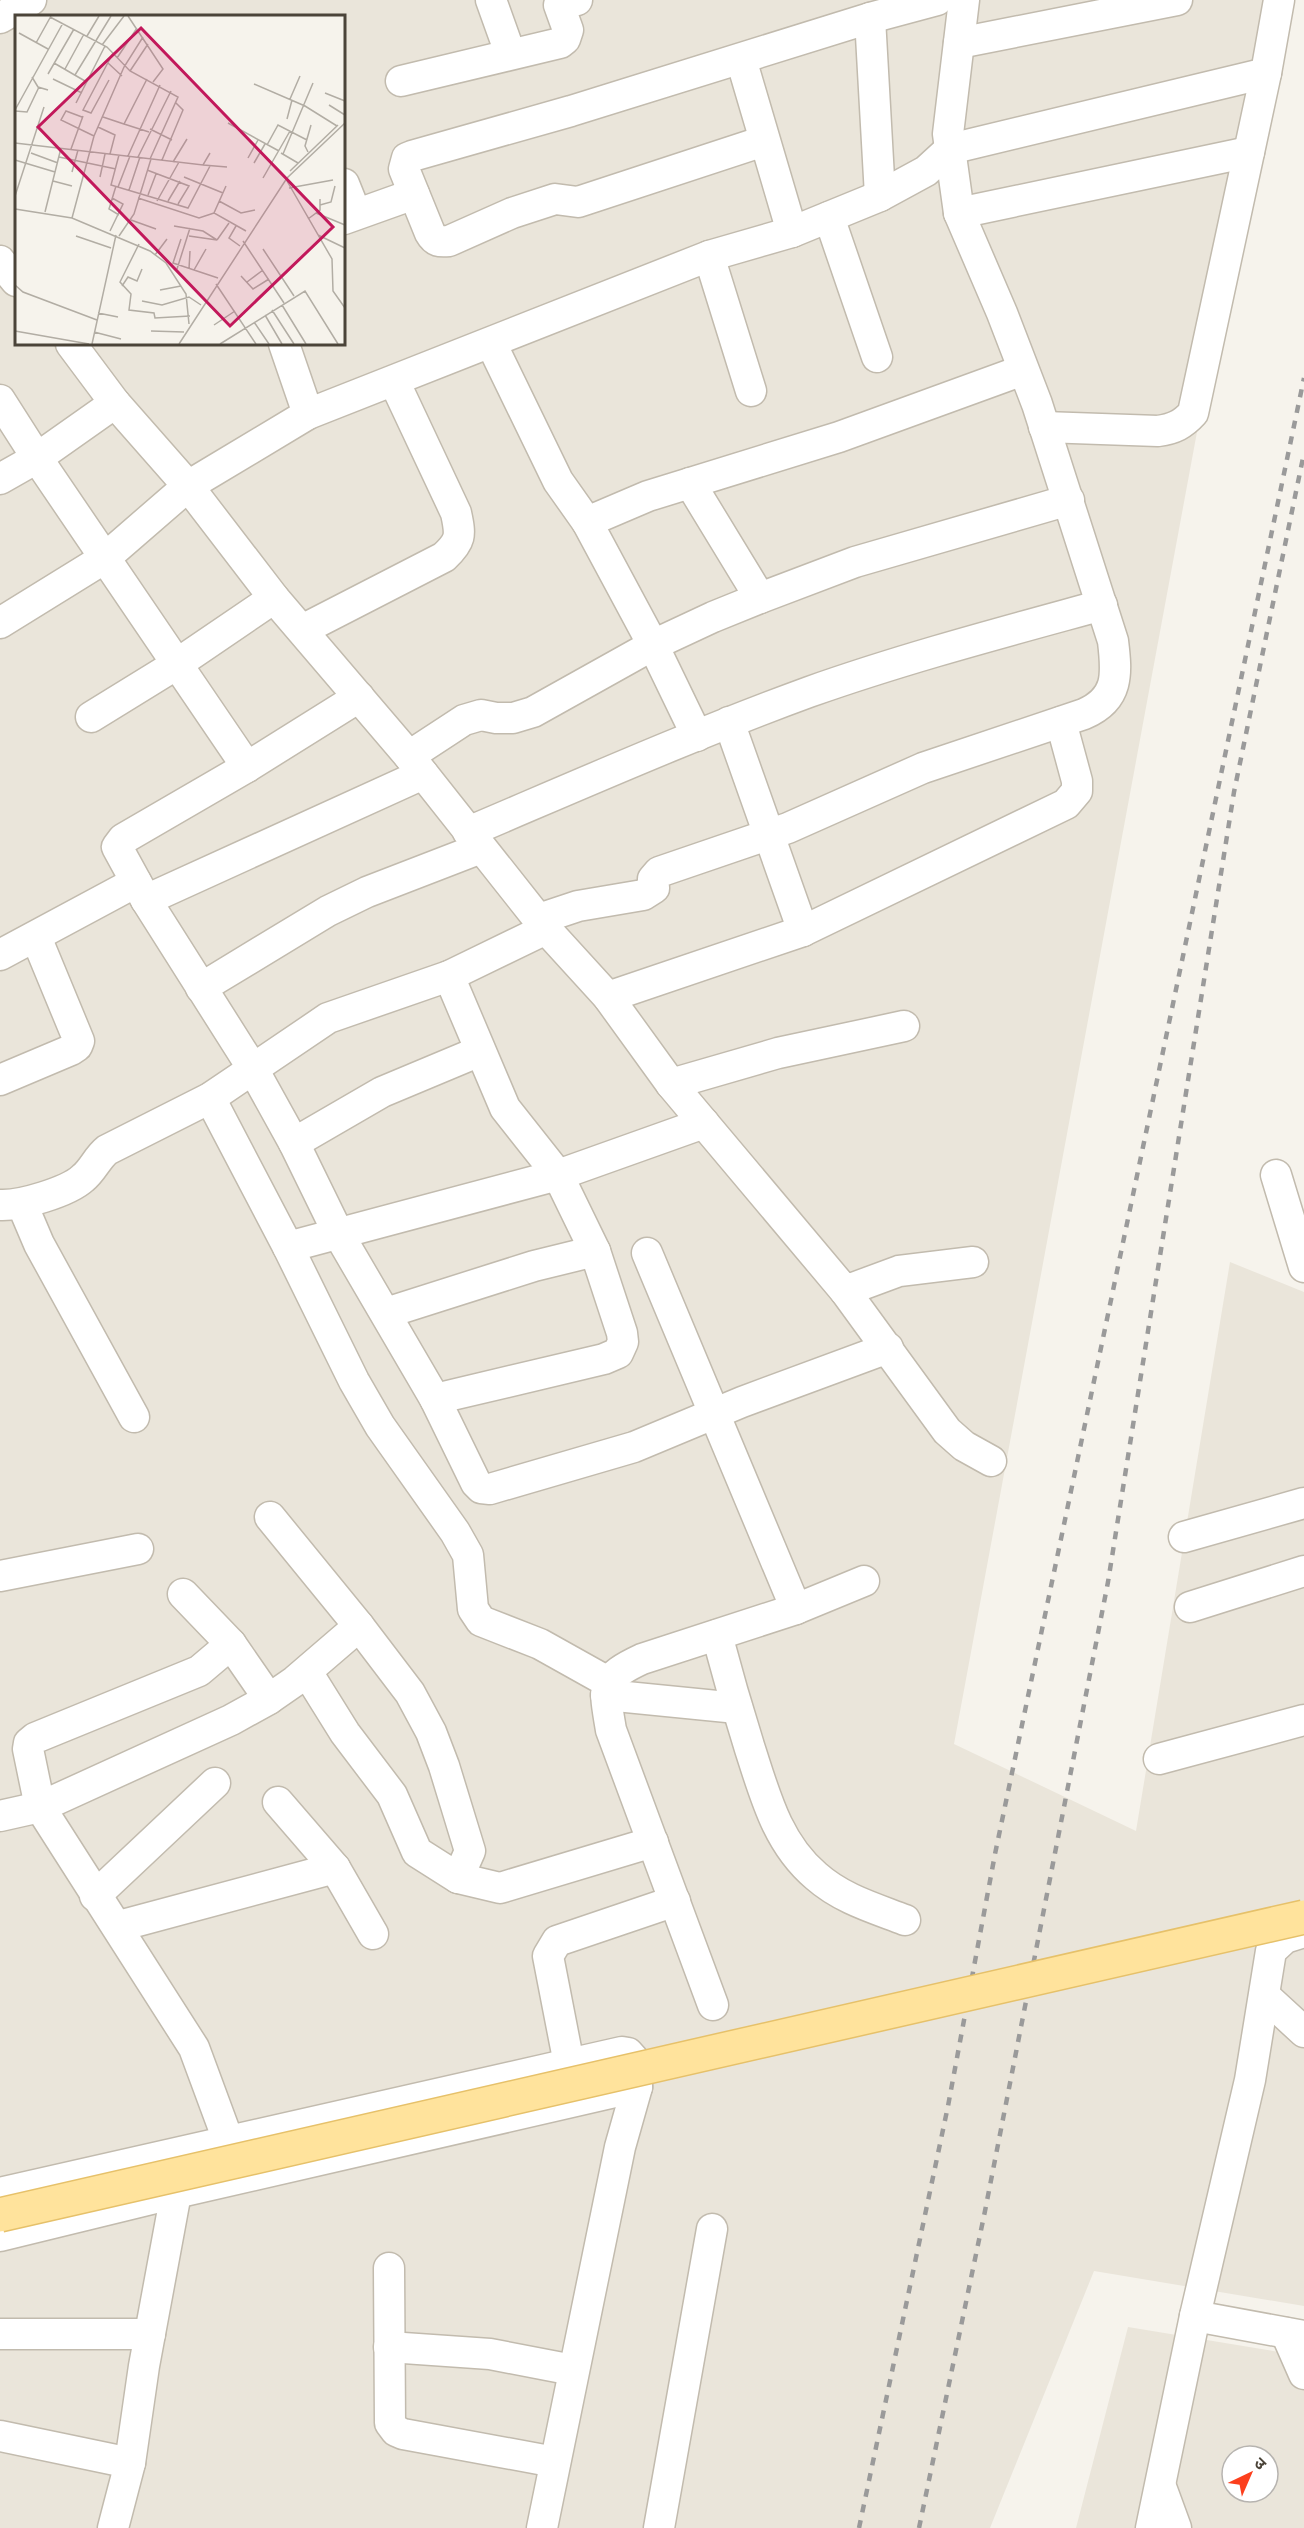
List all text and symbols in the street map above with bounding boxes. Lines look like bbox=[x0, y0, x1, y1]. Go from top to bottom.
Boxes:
inset map bbox=[15, 15, 345, 345]
north arrow bbox=[1220, 2444, 1280, 2504]
text: उ bbox=[1250, 2453, 1270, 2474]

